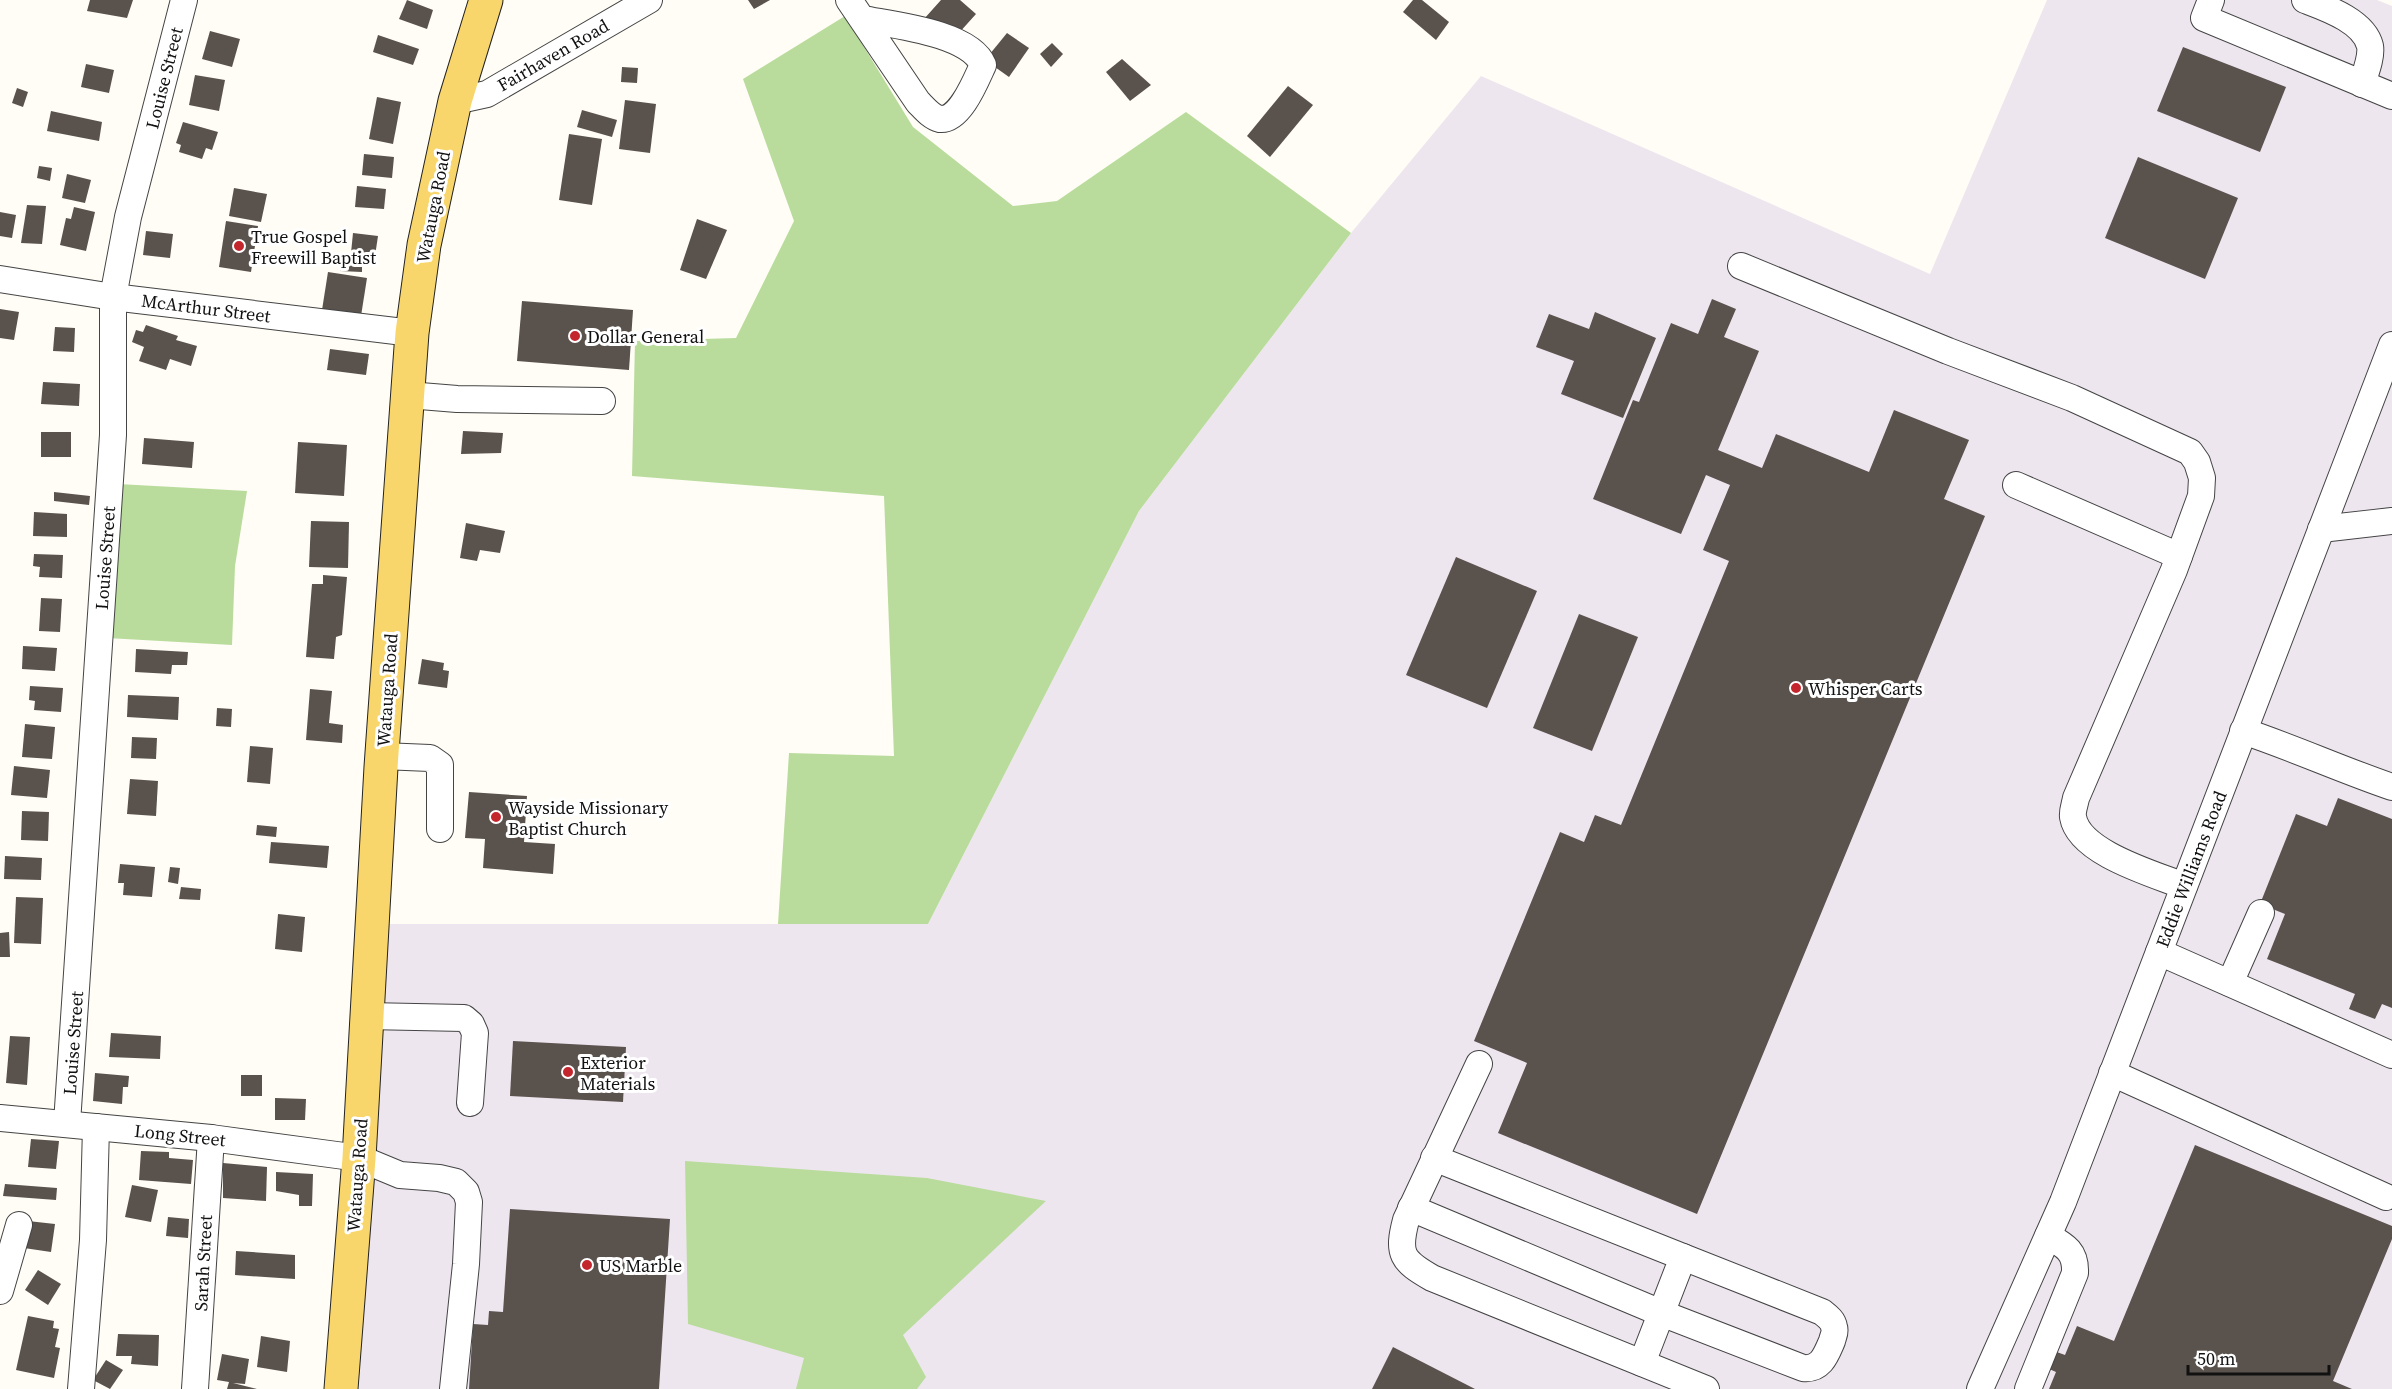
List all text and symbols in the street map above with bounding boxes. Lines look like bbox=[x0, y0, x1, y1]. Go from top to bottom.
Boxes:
street label: Fairhaven Road bbox=[493, 13, 613, 97]
street label: Louise Street bbox=[139, 24, 189, 131]
street label: Watauga Road bbox=[410, 149, 456, 265]
place label: True Gospel Freewill Baptist bbox=[251, 224, 376, 270]
marker: True Gospel Freewill Baptist bbox=[232, 239, 246, 253]
street label: McArthur Street bbox=[140, 288, 272, 328]
place label: Dollar General bbox=[587, 324, 704, 349]
marker: Dollar General bbox=[568, 329, 582, 343]
street label: Louise Street bbox=[89, 505, 121, 611]
street label: Watauga Road bbox=[371, 632, 403, 748]
place label: Whisper Carts bbox=[1808, 676, 1923, 701]
marker: Whisper Carts bbox=[1789, 681, 1803, 695]
street label: Eddie Williams Road bbox=[2150, 787, 2232, 951]
place label: Wayside Missionary Baptist Church bbox=[508, 795, 669, 841]
marker: Wayside Missionary Baptist Church bbox=[489, 810, 503, 824]
street label: Louise Street bbox=[57, 990, 89, 1096]
place label: Exterior Materials bbox=[580, 1050, 656, 1096]
marker: Exterior Materials bbox=[561, 1065, 575, 1079]
street label: Watauga Road bbox=[341, 1117, 373, 1233]
street label: Long Street bbox=[133, 1118, 227, 1152]
street label: Sarah Street bbox=[188, 1214, 218, 1312]
place label: US Marble bbox=[599, 1253, 682, 1278]
marker: US Marble bbox=[580, 1258, 594, 1272]
scale bar bbox=[2188, 1338, 2329, 1376]
text: 50 m bbox=[2197, 1346, 2235, 1371]

